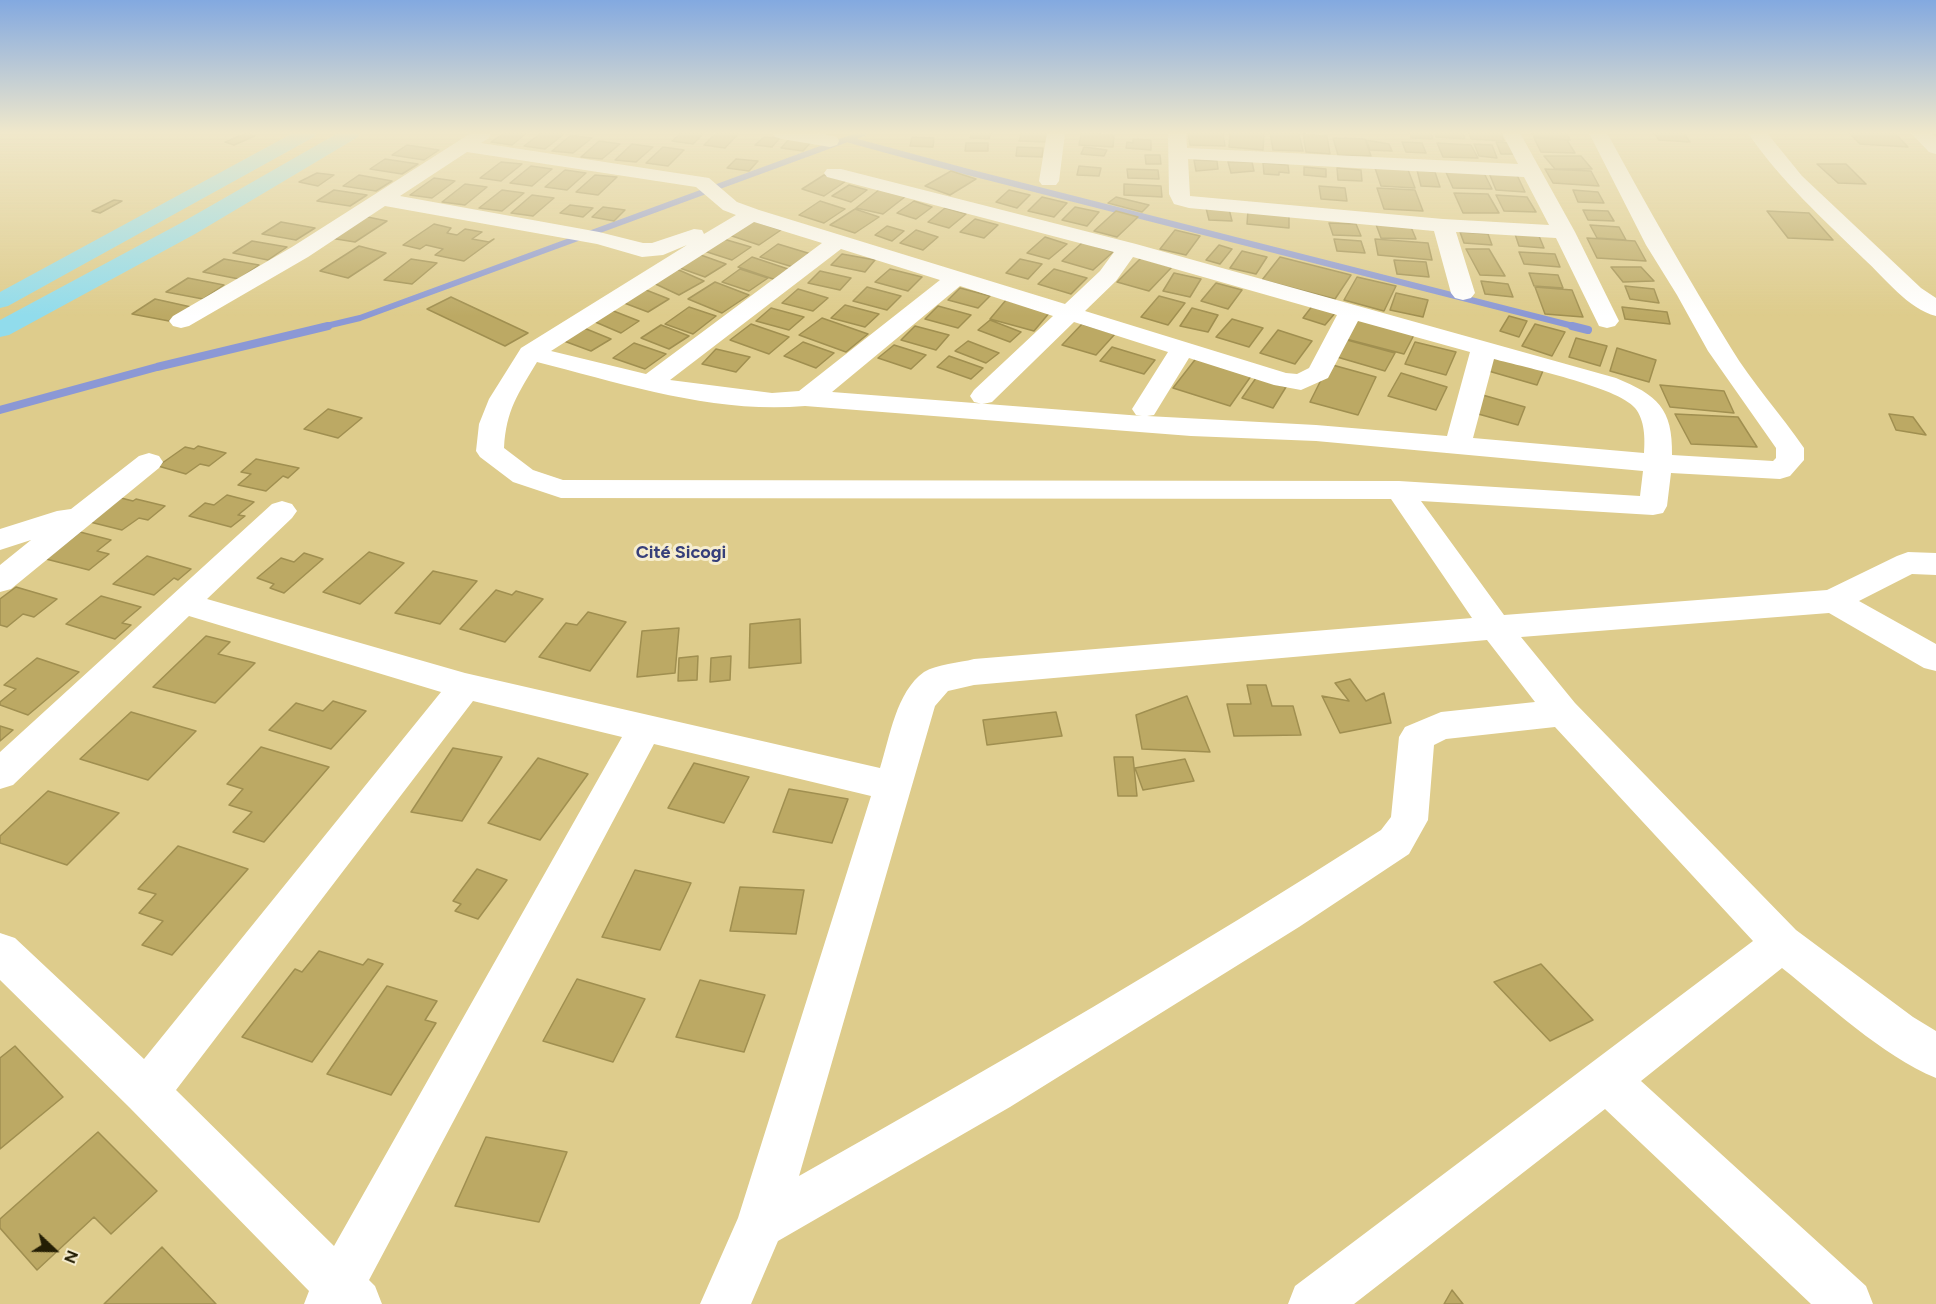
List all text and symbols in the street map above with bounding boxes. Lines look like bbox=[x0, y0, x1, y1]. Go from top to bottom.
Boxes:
district label: Cité Sicogi bbox=[636, 542, 726, 564]
north arrow bbox=[24, 1220, 84, 1280]
text: N bbox=[60, 1248, 82, 1266]

